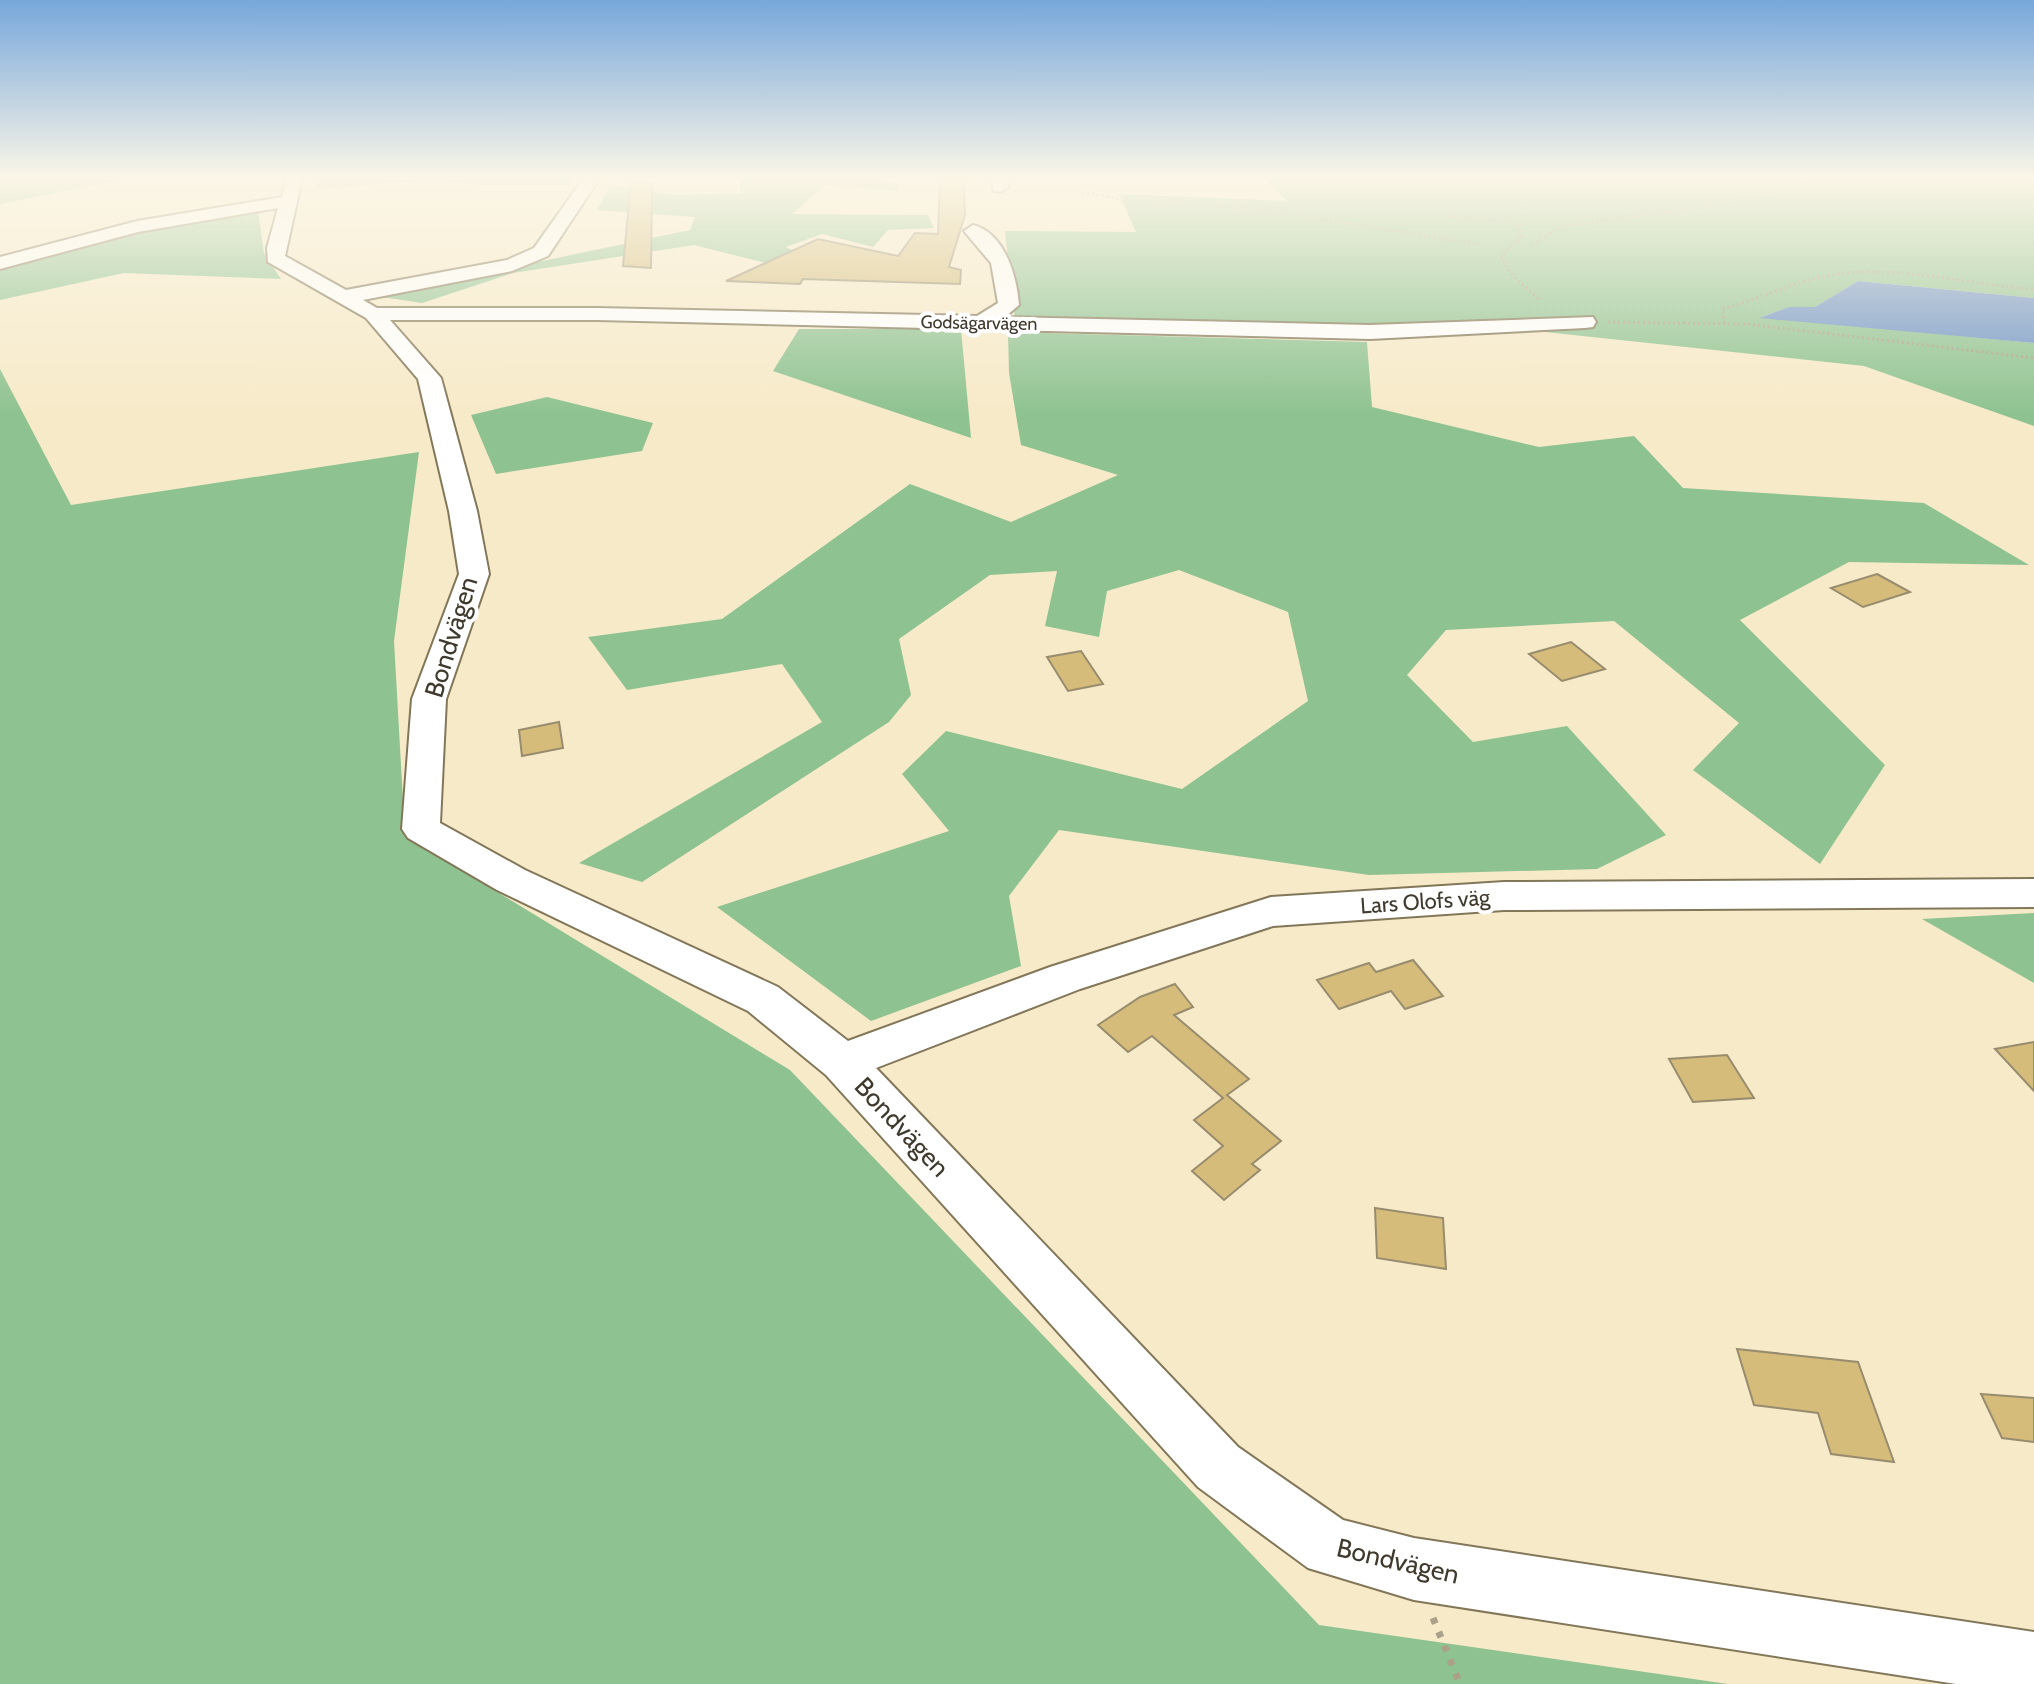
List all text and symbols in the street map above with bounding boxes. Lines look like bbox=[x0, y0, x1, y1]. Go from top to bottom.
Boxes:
street label: Godsägarvägen bbox=[920, 311, 1038, 335]
street label: Bondvägen bbox=[417, 573, 485, 701]
street label: Lars Olofs väg bbox=[1359, 883, 1492, 920]
street label: Bondvägen bbox=[848, 1070, 956, 1184]
street label: Bondvägen bbox=[1334, 1531, 1462, 1591]

